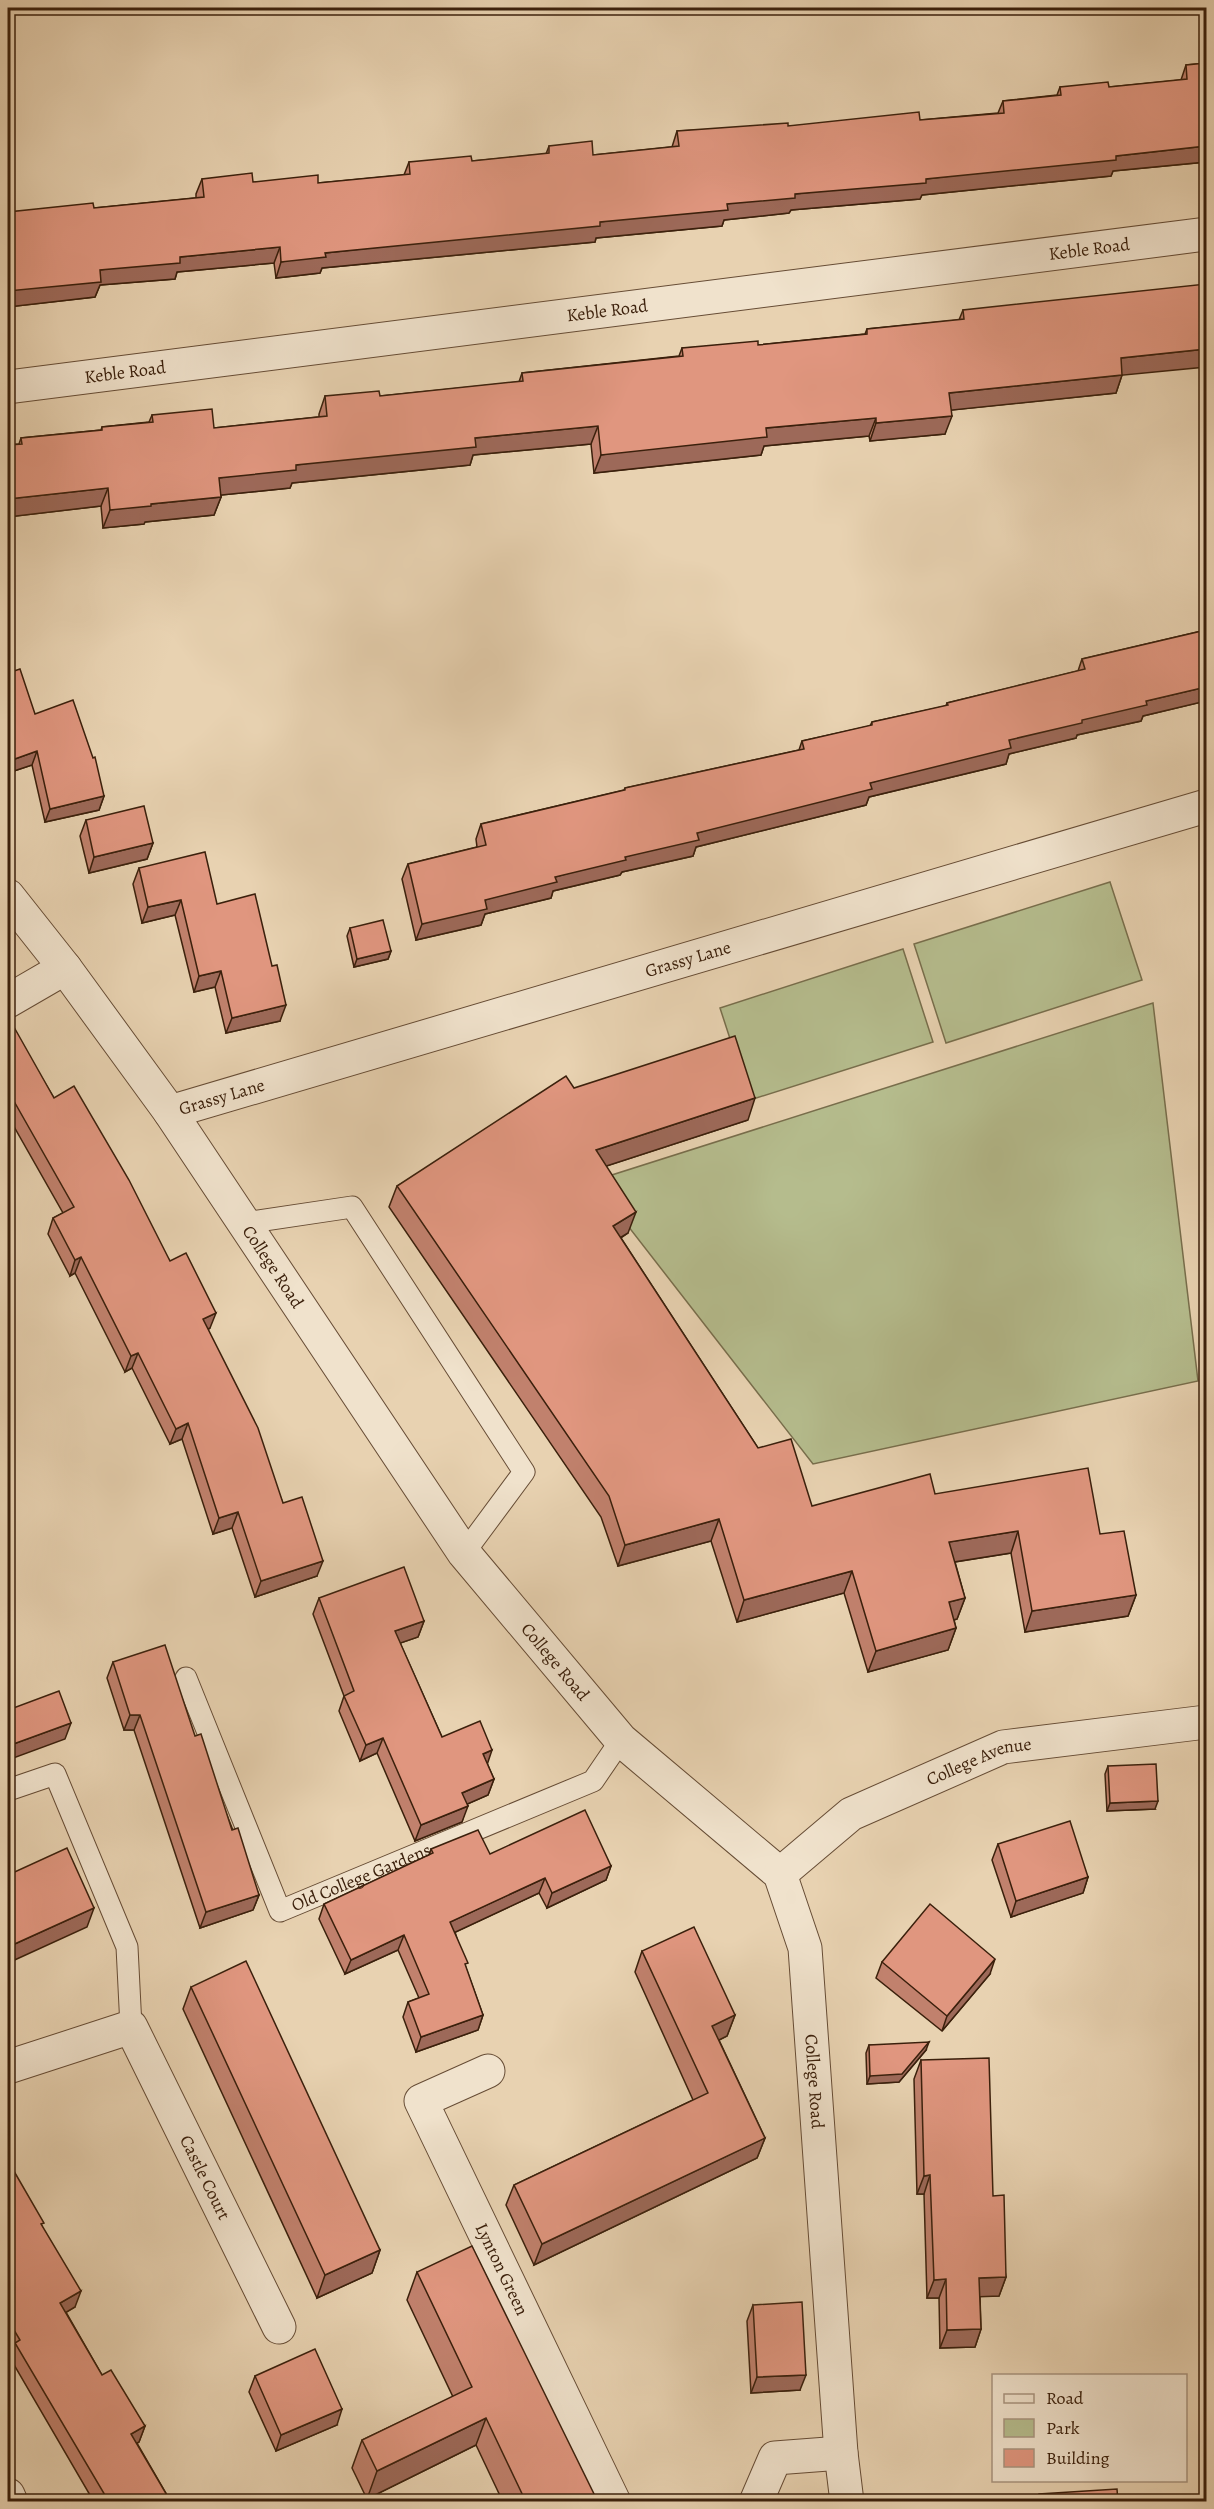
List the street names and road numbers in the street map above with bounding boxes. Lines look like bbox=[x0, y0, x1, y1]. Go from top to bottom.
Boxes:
street label: Keble Road bbox=[1047, 232, 1132, 266]
street label: Keble Road bbox=[565, 293, 649, 328]
street label: Keble Road bbox=[83, 355, 167, 389]
street label: Grassy Lane bbox=[642, 935, 734, 983]
street label: Grassy Lane bbox=[176, 1073, 268, 1121]
street label: College Road bbox=[237, 1221, 310, 1313]
street label: College Road bbox=[516, 1618, 595, 1706]
street label: College Avenue bbox=[923, 1732, 1033, 1791]
street label: Old College Gardens bbox=[288, 1838, 435, 1917]
street label: College Road bbox=[799, 2033, 830, 2130]
street label: Castle Court bbox=[174, 2131, 236, 2224]
street label: Lynton Green bbox=[470, 2219, 534, 2319]

